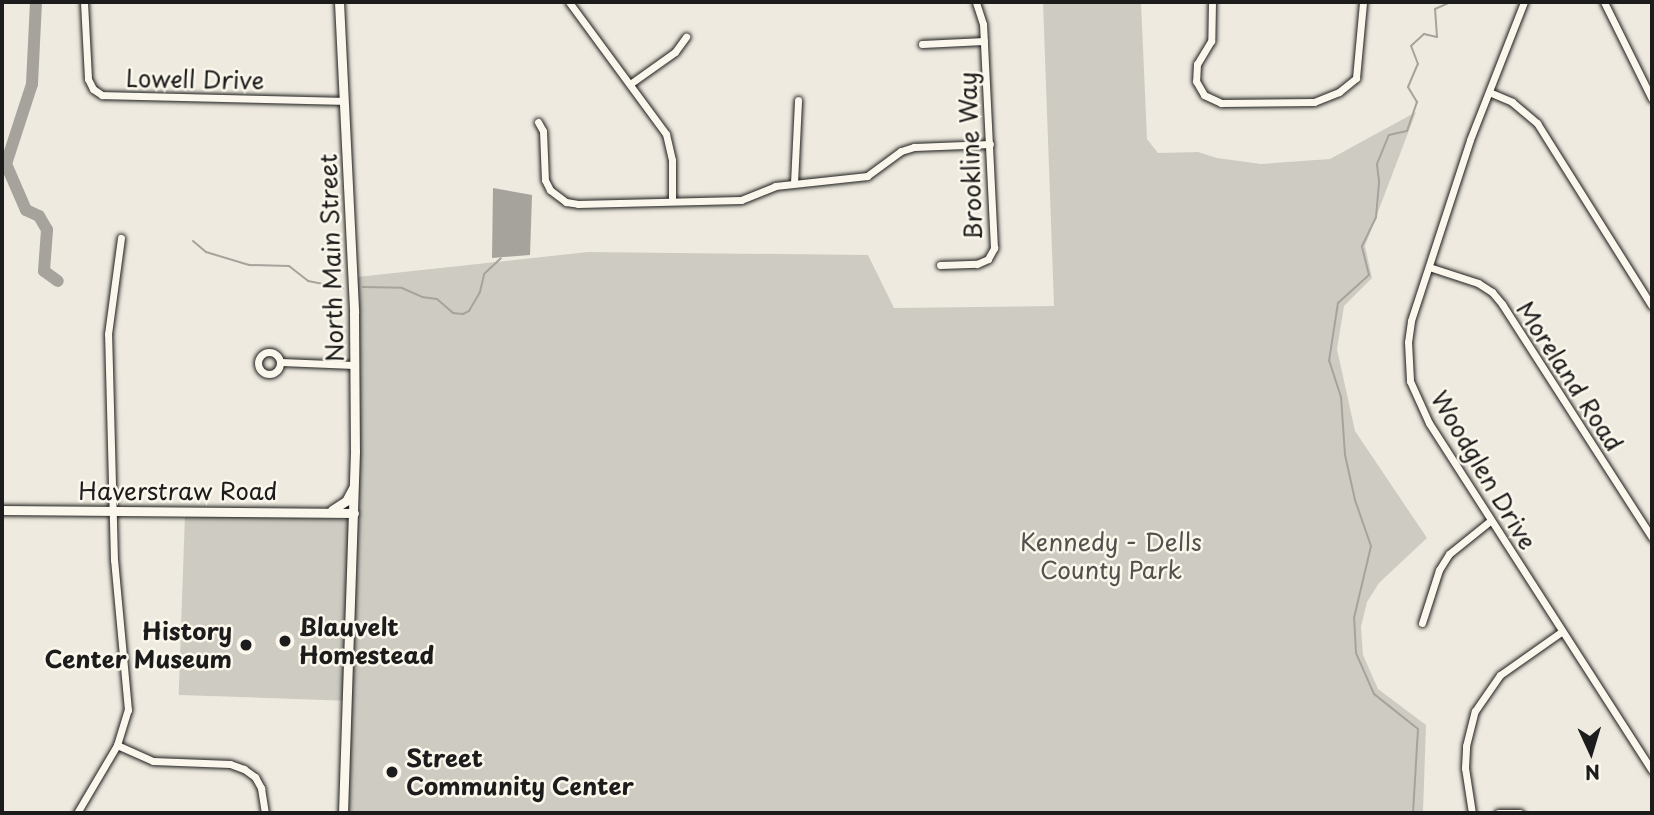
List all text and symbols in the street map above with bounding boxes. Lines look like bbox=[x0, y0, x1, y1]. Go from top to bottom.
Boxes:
street label: Lowell Drive bbox=[125, 63, 265, 95]
street label: Brookline Way bbox=[953, 71, 987, 241]
street label: North Main Street bbox=[313, 151, 349, 365]
street label: Moreland Road bbox=[1510, 295, 1630, 457]
street label: Woodglen Drive bbox=[1425, 385, 1543, 555]
street label: Haverstraw Road bbox=[79, 477, 277, 505]
park label: Kennedy - Dells County Park bbox=[1020, 528, 1202, 584]
place label: Blauvelt Homestead bbox=[299, 613, 434, 669]
place label: History Center Museum bbox=[44, 617, 232, 673]
marker: Blauvelt Homestead bbox=[277, 633, 293, 649]
marker: History Center Museum bbox=[238, 637, 254, 653]
north arrow bbox=[1556, 717, 1626, 787]
place label: Street Community Center bbox=[406, 744, 636, 800]
text: N bbox=[1584, 758, 1601, 787]
marker: Street Community Center bbox=[384, 764, 400, 780]

